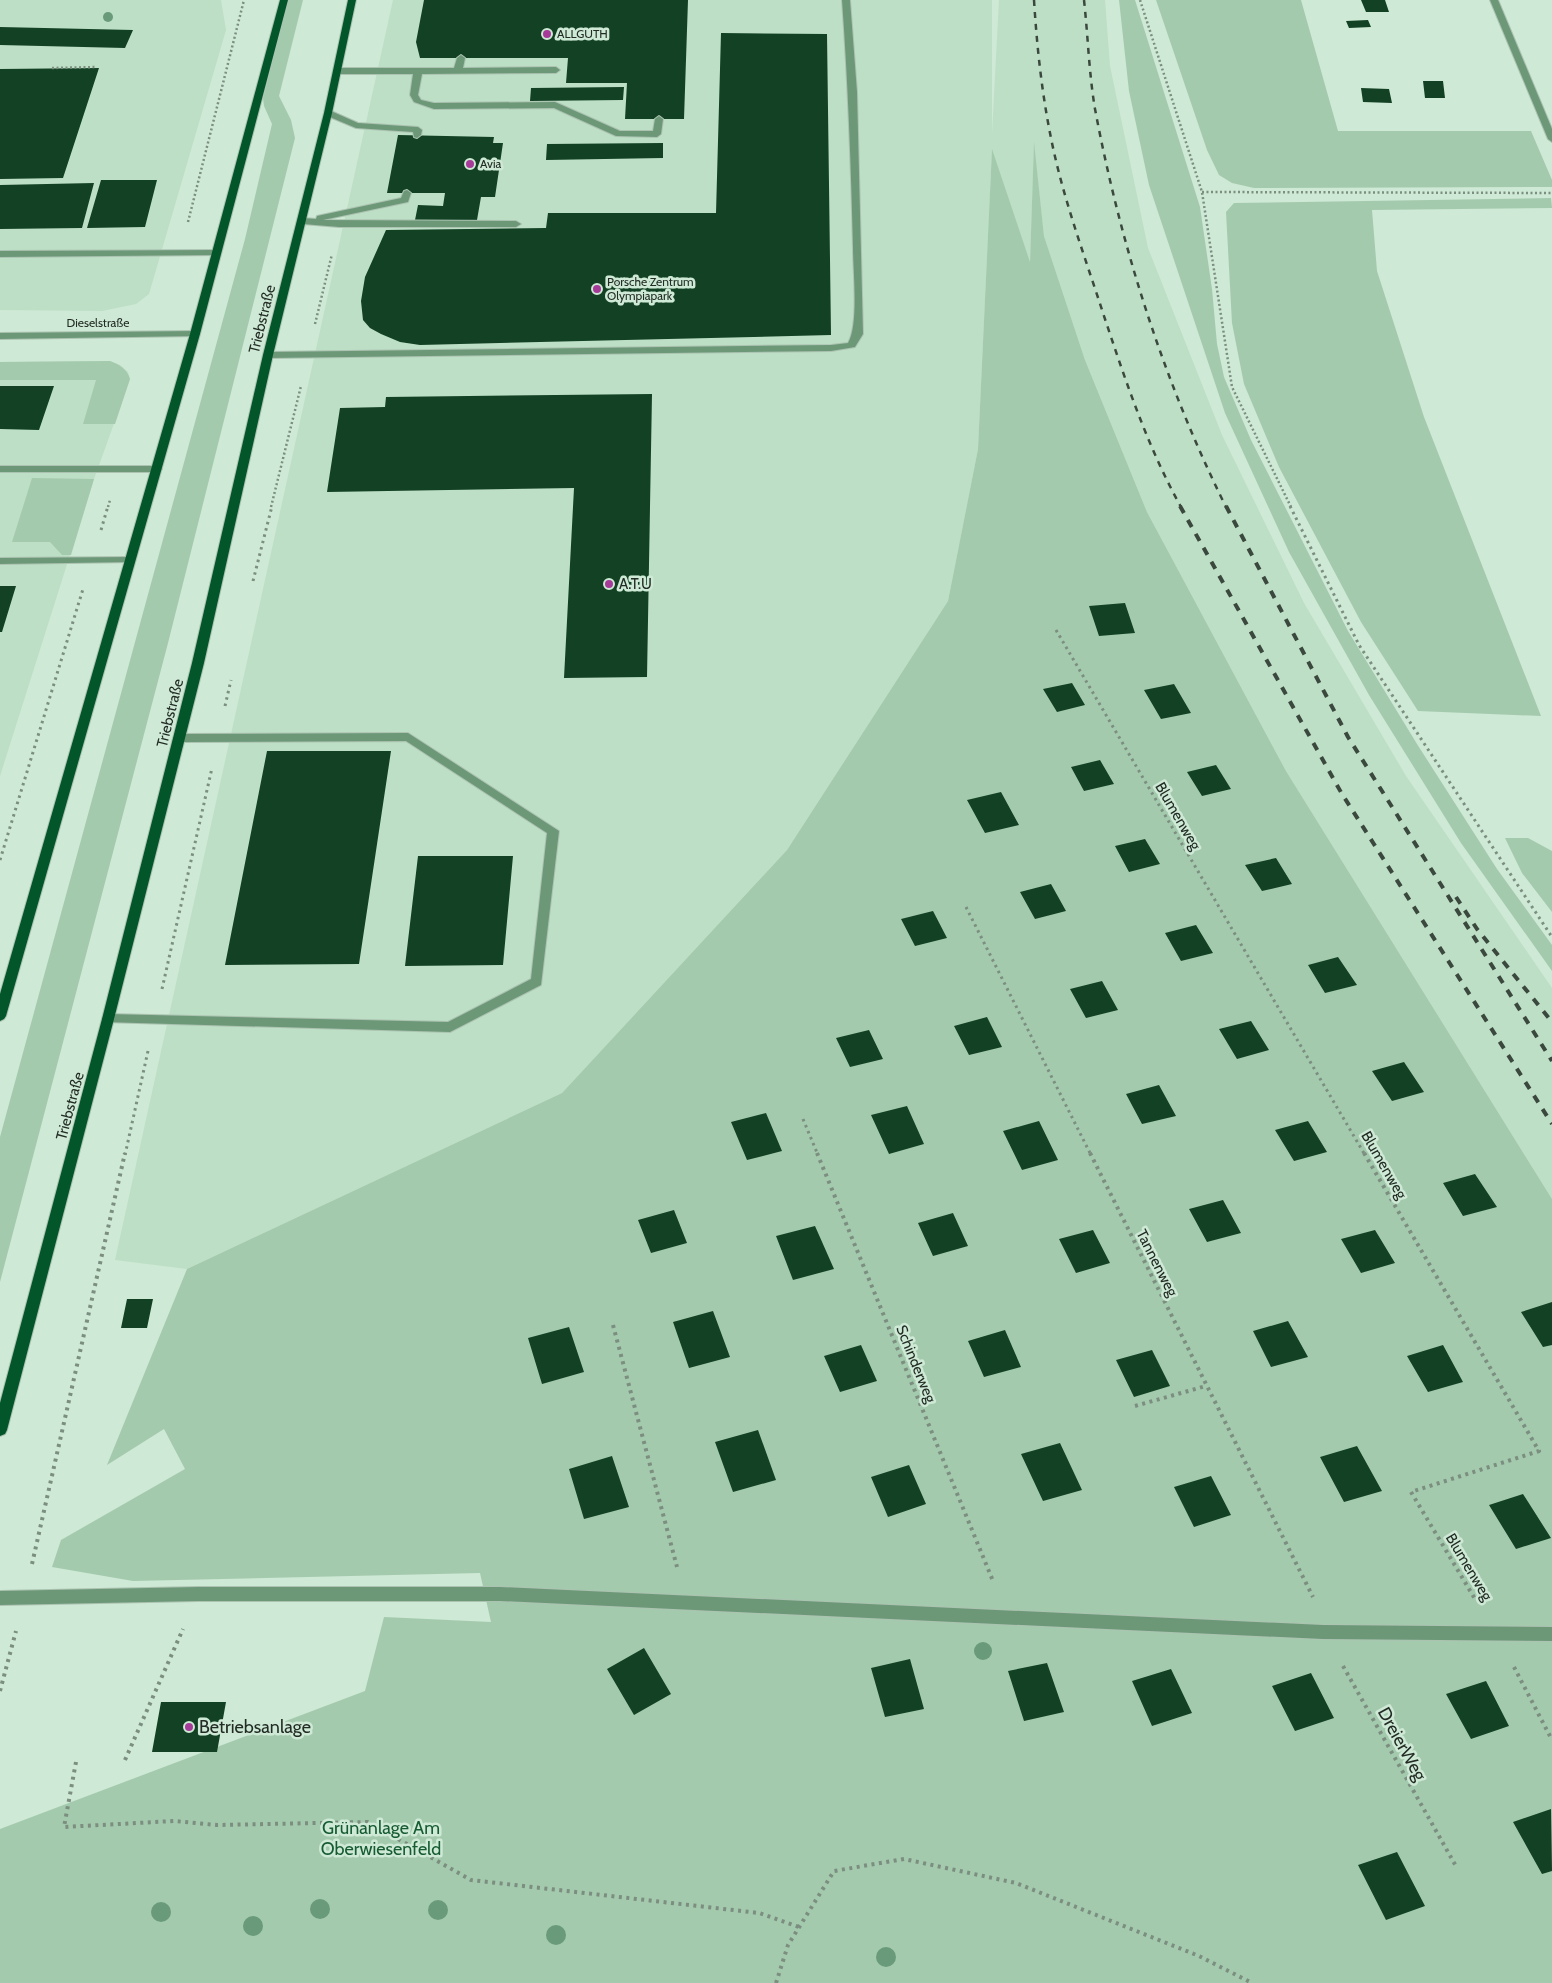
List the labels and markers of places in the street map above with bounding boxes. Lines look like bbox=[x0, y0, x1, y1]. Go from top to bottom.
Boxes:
place label: ALLGUTH bbox=[557, 26, 608, 41]
marker: ALLGUTH bbox=[541, 28, 553, 40]
place label: Avia bbox=[480, 156, 501, 171]
marker: Avia bbox=[464, 158, 476, 170]
place label: Porsche Zentrum Olympiapark bbox=[607, 274, 694, 303]
marker: Porsche Zentrum Olympiapark bbox=[591, 283, 603, 295]
place label: A.T.U bbox=[619, 575, 652, 593]
marker: A.T.U bbox=[603, 578, 615, 590]
place label: Betriebsanlage bbox=[199, 1716, 311, 1738]
marker: Betriebsanlage bbox=[183, 1721, 195, 1733]

